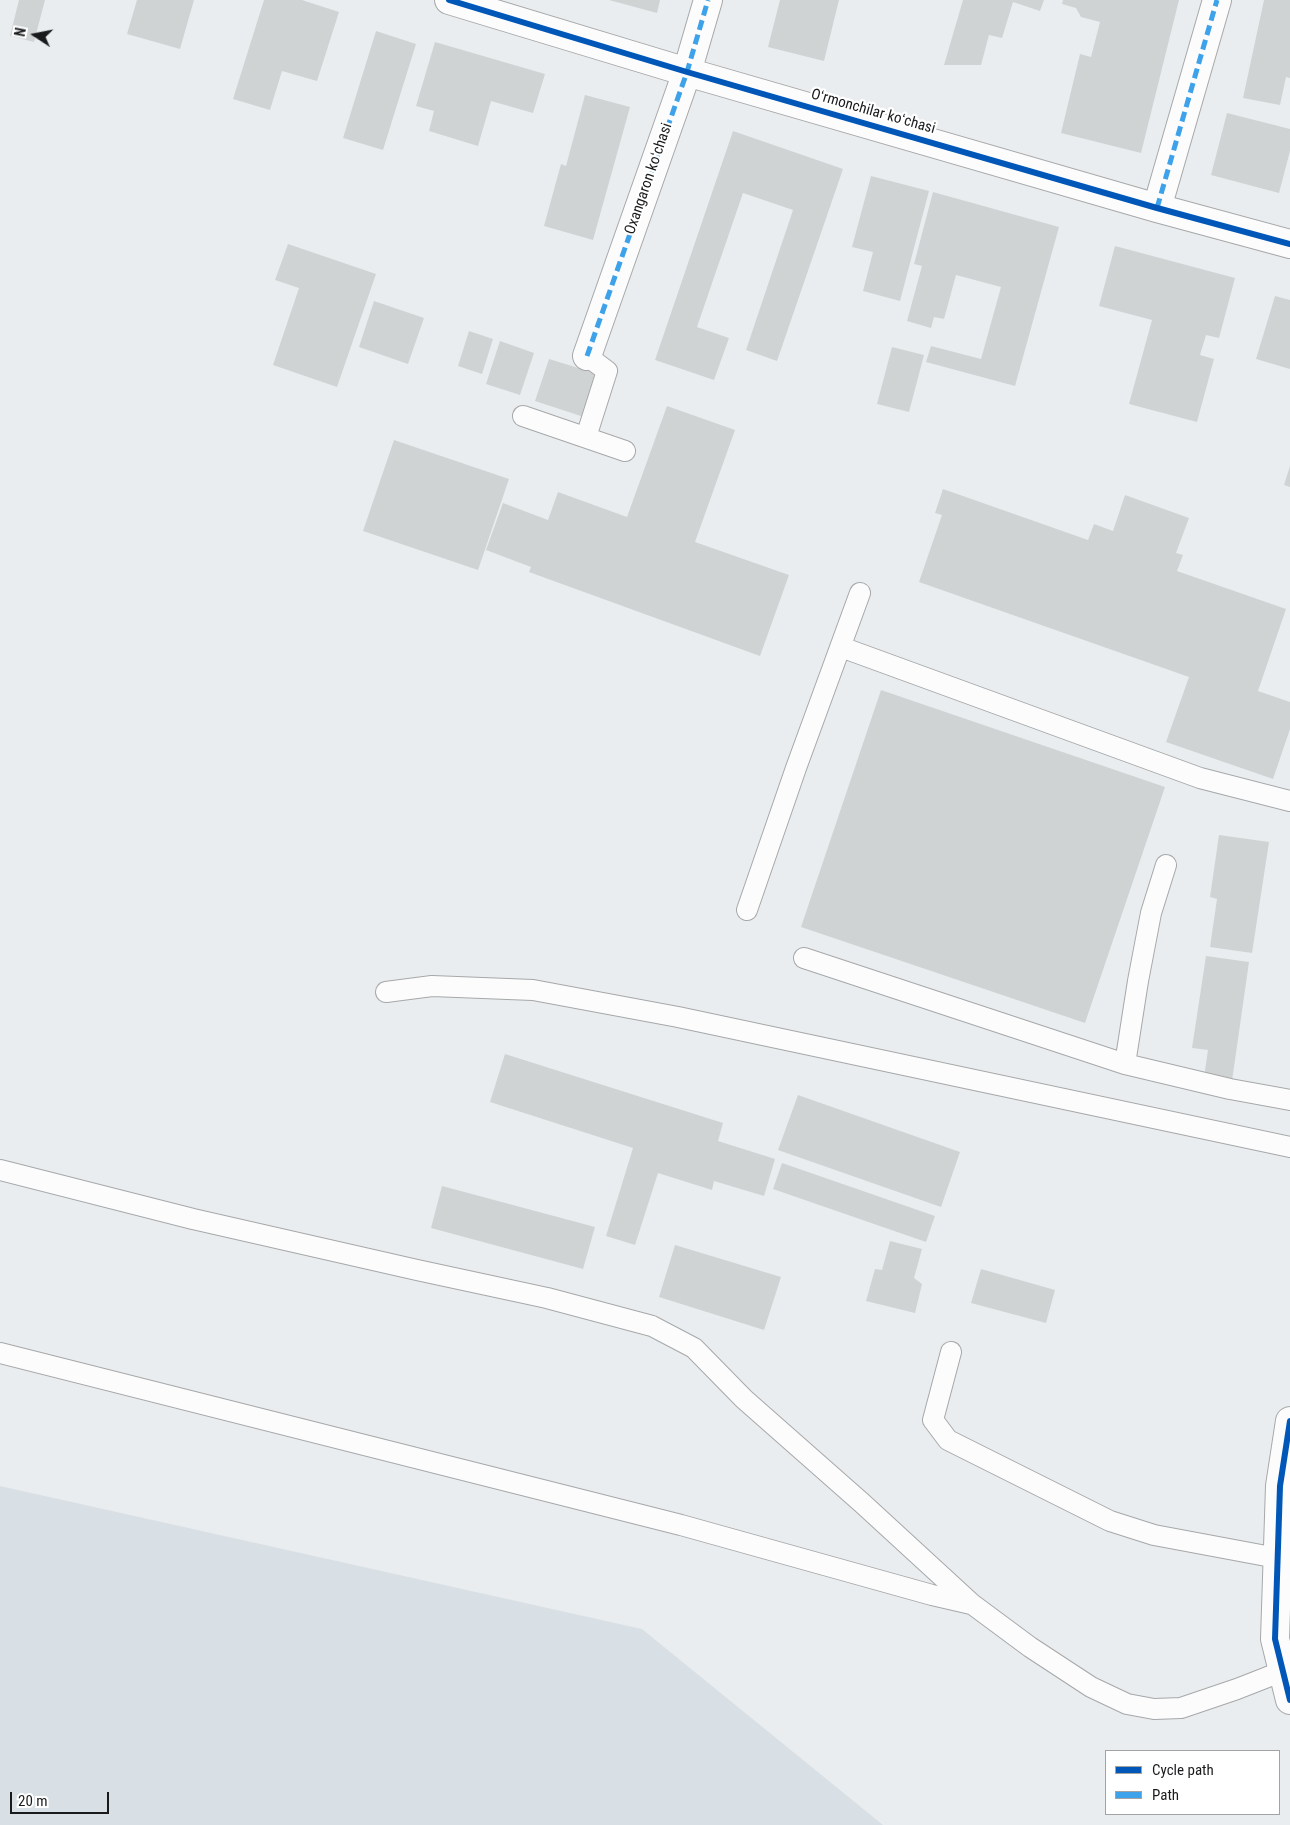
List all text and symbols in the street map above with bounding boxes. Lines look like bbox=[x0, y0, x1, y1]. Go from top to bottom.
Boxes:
north arrow bbox=[10, 10, 60, 60]
text: N bbox=[12, 26, 29, 38]
street label: Oʻrmonchilar koʻchasi bbox=[809, 86, 937, 138]
street label: Oxangaron koʻchasi bbox=[622, 121, 676, 237]
legend bbox=[1105, 1750, 1280, 1815]
text: Cycle path bbox=[1152, 1761, 1214, 1779]
scale bar bbox=[12, 1782, 111, 1814]
text: Path bbox=[1152, 1786, 1179, 1804]
text: 20 m bbox=[18, 1792, 48, 1810]

